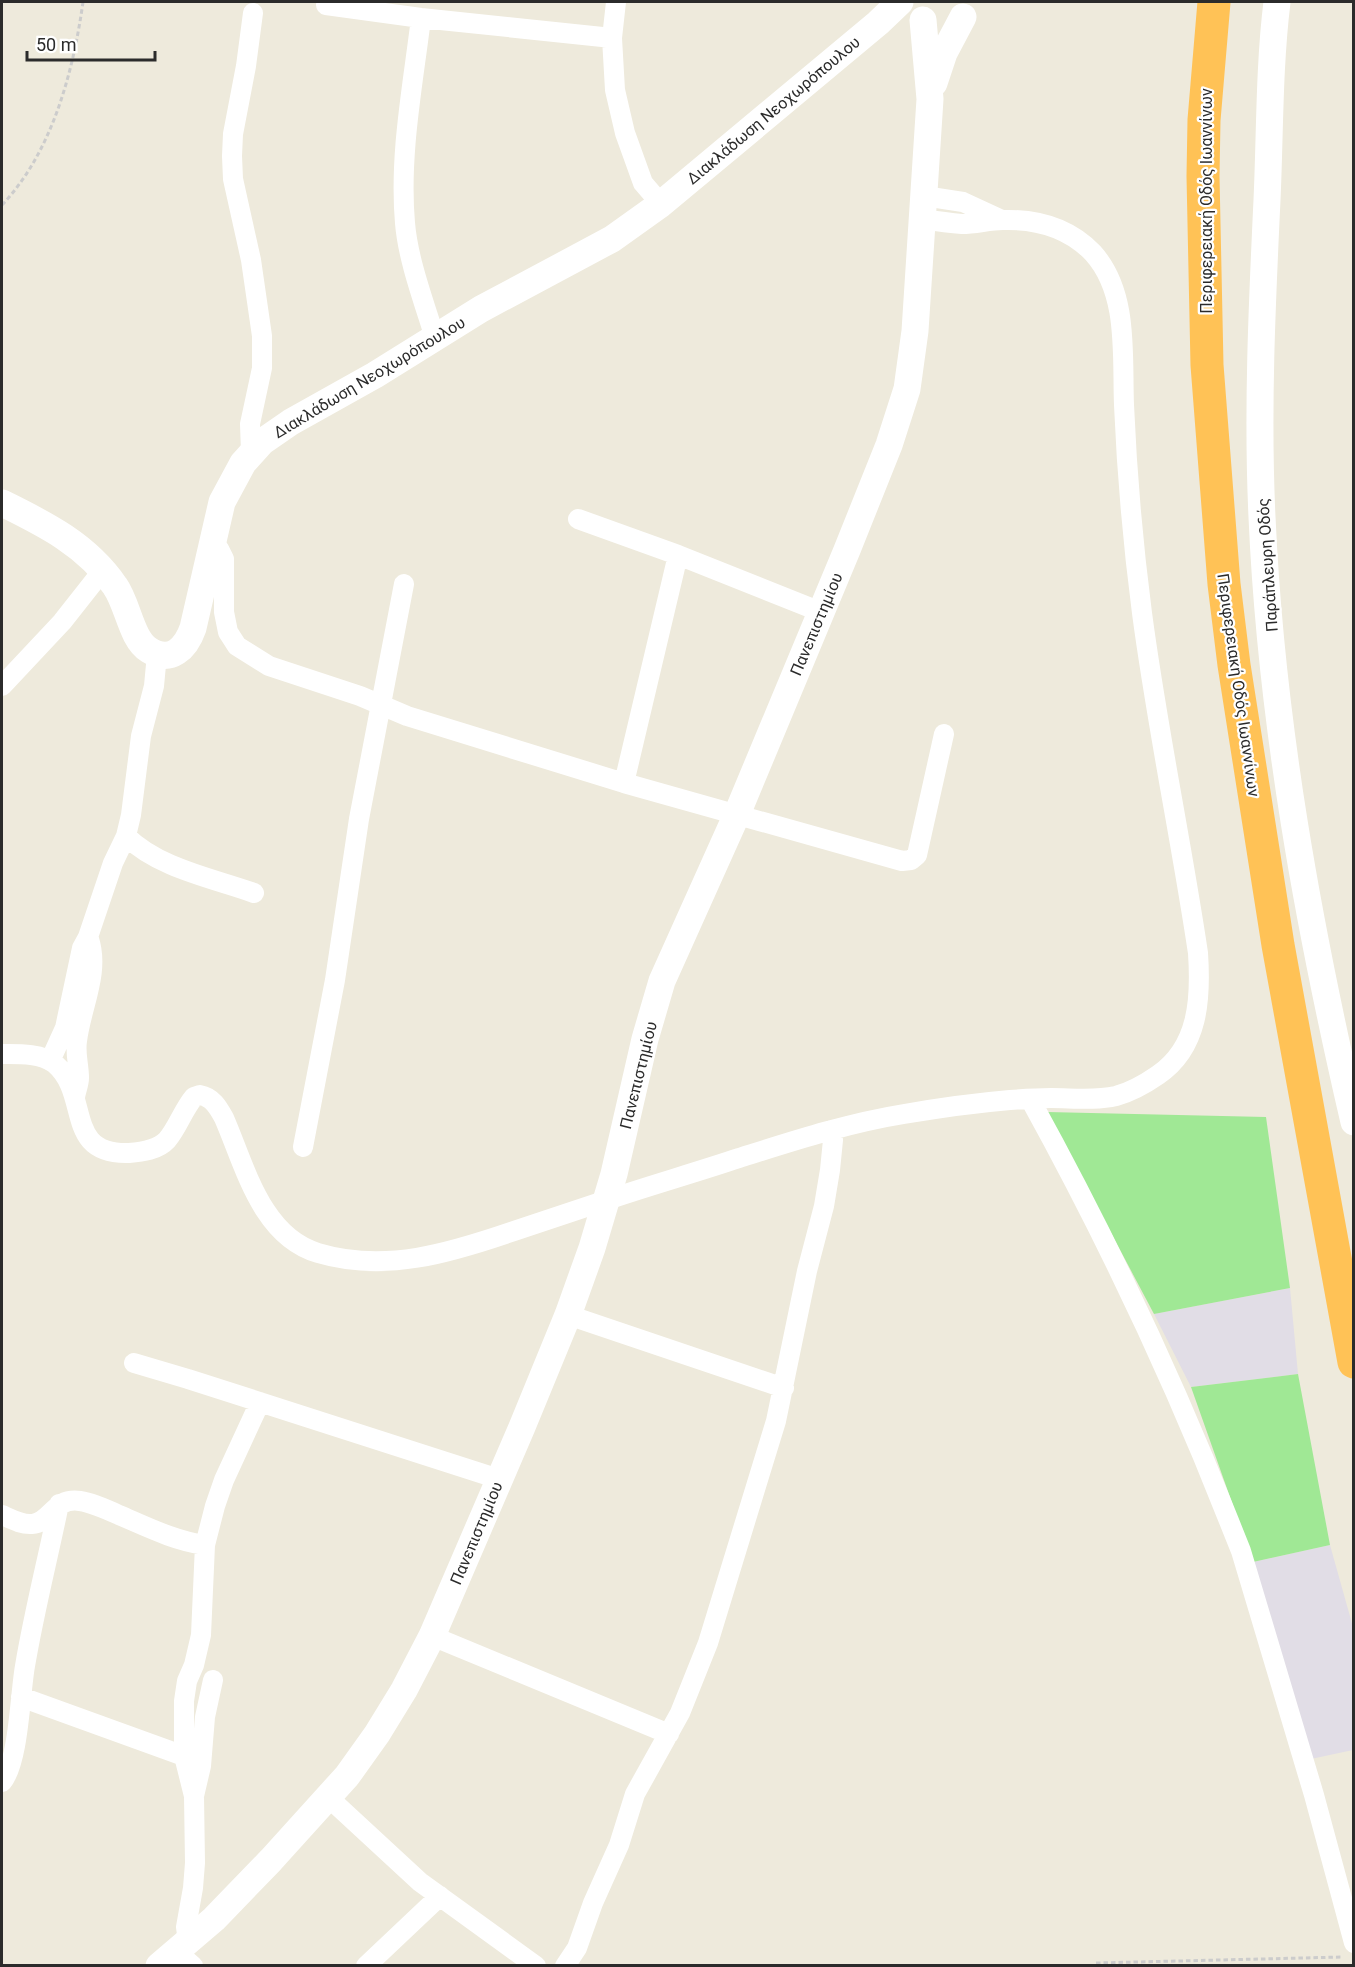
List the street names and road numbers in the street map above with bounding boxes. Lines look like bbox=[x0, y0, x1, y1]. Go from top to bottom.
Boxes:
street label: Διακλάδωση Νεοχωρόπουλου bbox=[683, 32, 864, 188]
street label: Περιφερειακή Οδός Ιωαννίνων bbox=[1197, 88, 1216, 314]
street label: Διακλάδωση Νεοχωρόπουλου bbox=[270, 313, 468, 442]
street label: Παράπλευρη Οδός bbox=[1253, 497, 1282, 633]
street label: Πανεπιστημίου bbox=[786, 570, 847, 679]
street label: Περιφερειακή Οδός Ιωαννίνων bbox=[1213, 572, 1264, 798]
street label: Πανεπιστημίου bbox=[616, 1019, 661, 1131]
street label: Πανεπιστημίου bbox=[446, 1479, 507, 1588]

